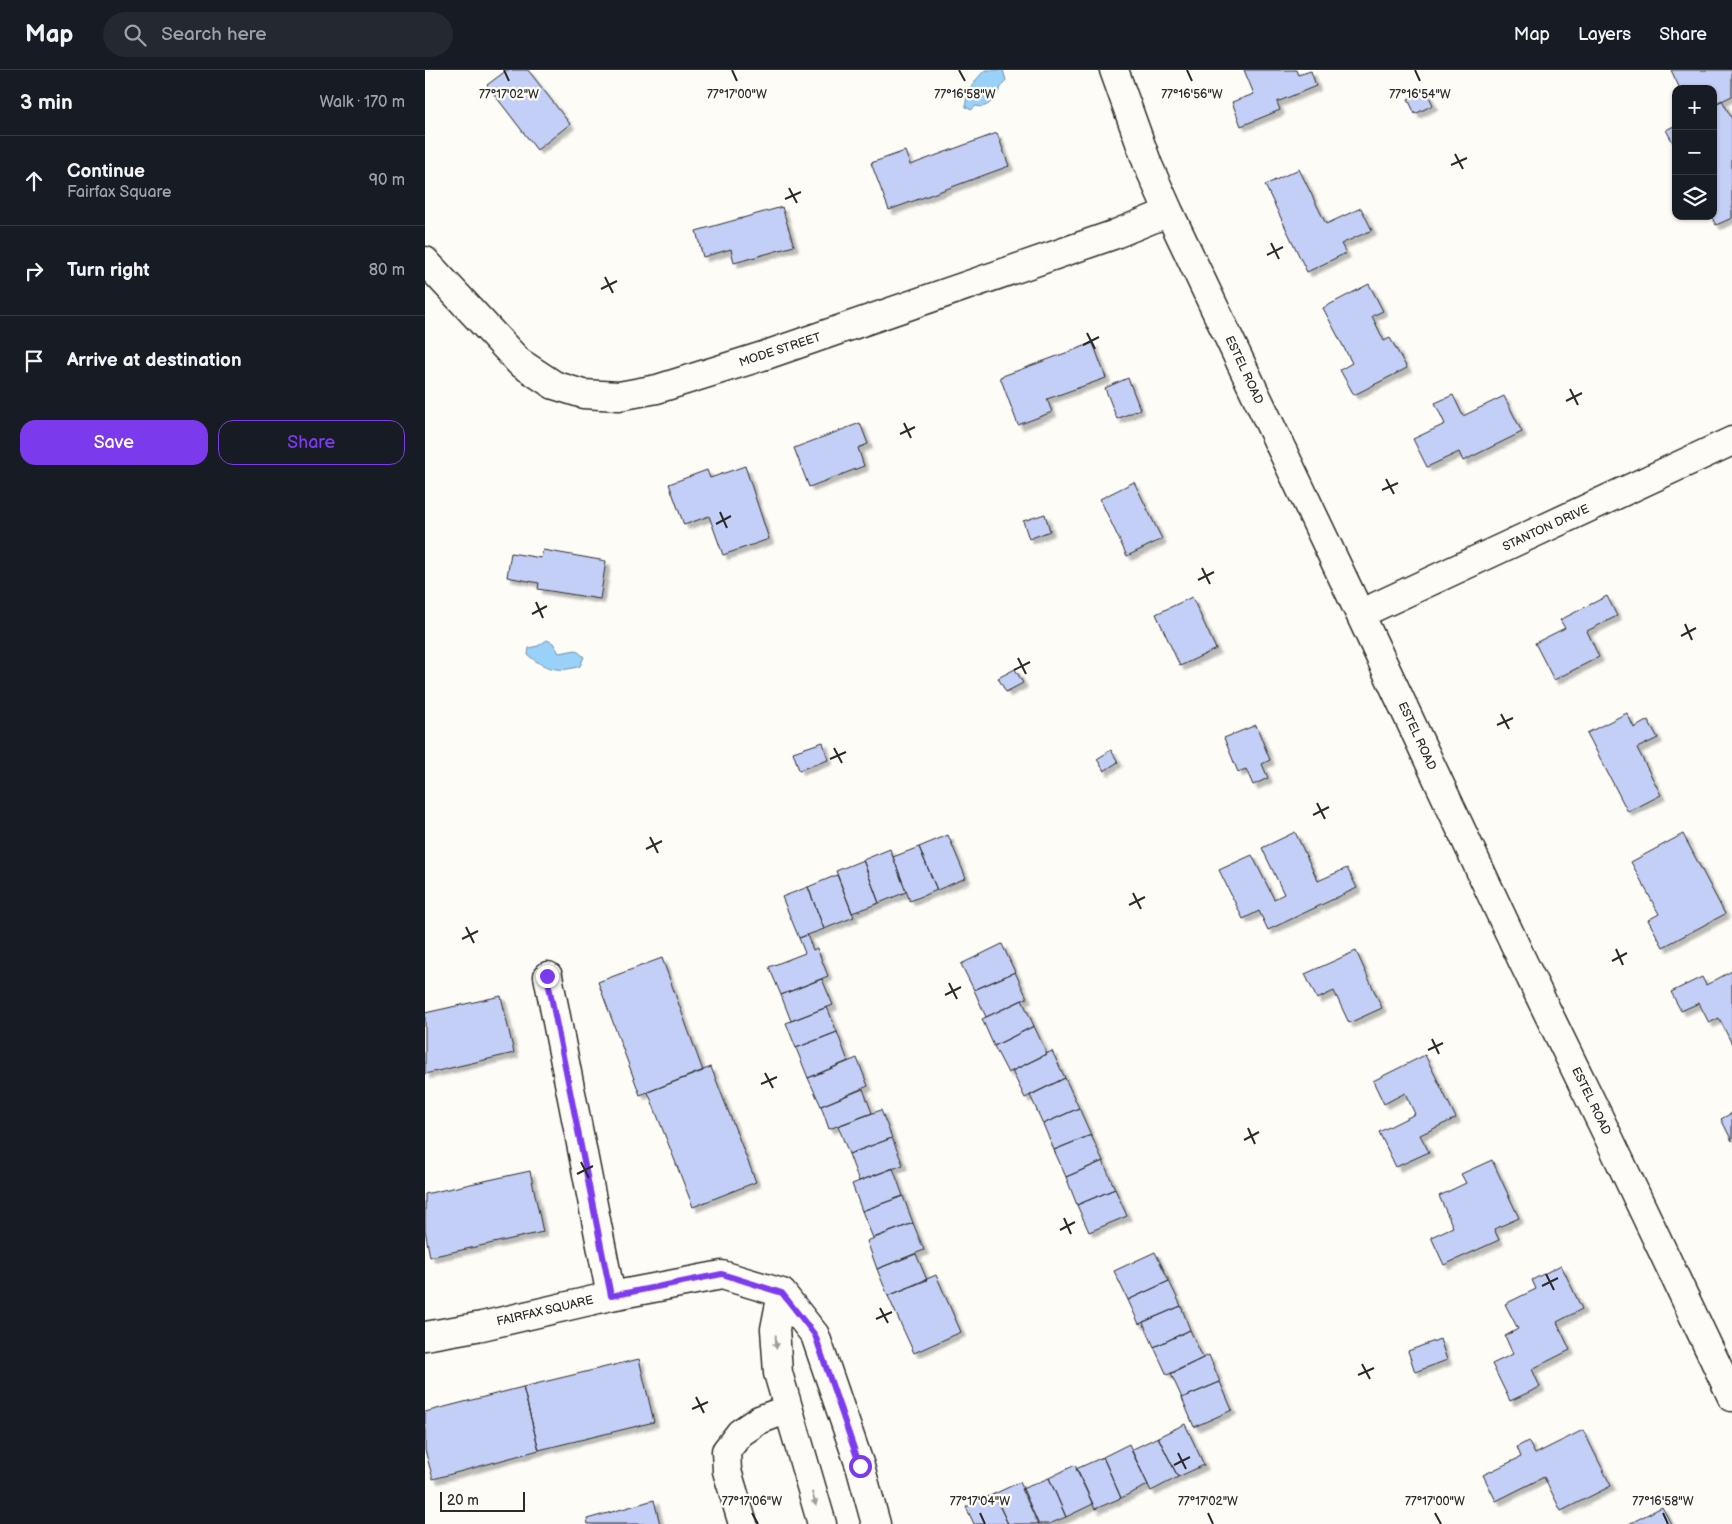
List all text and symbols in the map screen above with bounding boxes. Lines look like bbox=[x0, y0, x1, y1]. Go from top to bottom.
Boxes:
search box bbox=[103, 12, 453, 57]
text: Map bbox=[25, 20, 73, 49]
icon: search bbox=[121, 21, 149, 49]
text: Search here bbox=[161, 23, 267, 46]
text: Map bbox=[1514, 24, 1550, 45]
text: Layers bbox=[1578, 24, 1631, 45]
text: Share bbox=[1659, 24, 1707, 45]
map controls bbox=[1672, 85, 1717, 220]
button: + bbox=[1672, 85, 1717, 130]
text: 77°17'02"W bbox=[479, 87, 539, 102]
text: 77°17'00"W bbox=[707, 87, 767, 102]
text: 77°16'58"W bbox=[934, 87, 996, 102]
text: 77°16'56"W bbox=[1161, 87, 1223, 102]
text: 77°16'54"W bbox=[1389, 87, 1451, 102]
text: 3 min bbox=[20, 90, 73, 115]
text: Walk · 170 m bbox=[319, 93, 405, 112]
button: − bbox=[1672, 130, 1717, 175]
text: Continue bbox=[67, 160, 145, 183]
icon: ahead bbox=[20, 167, 48, 195]
text: 90 m bbox=[369, 171, 405, 190]
button: layers bbox=[1672, 175, 1717, 220]
text: Fairfax Square bbox=[67, 183, 171, 202]
icon: right bbox=[20, 257, 48, 285]
text: Turn right bbox=[67, 259, 150, 282]
text: 80 m bbox=[369, 261, 405, 280]
street label: MODE STREET bbox=[737, 329, 823, 370]
street label: ESTEL ROAD bbox=[1222, 333, 1266, 407]
icon: arrive bbox=[20, 347, 48, 375]
text: Arrive at destination bbox=[67, 349, 242, 372]
button: Save bbox=[20, 420, 208, 465]
button: Share bbox=[218, 420, 405, 465]
street label: STANTON DRIVE bbox=[1500, 501, 1592, 555]
street label: ESTEL ROAD bbox=[1395, 699, 1439, 773]
route end bbox=[536, 965, 559, 988]
street label: ESTEL ROAD bbox=[1568, 1065, 1614, 1138]
street label: FAIRFAX SQUARE bbox=[495, 1293, 595, 1329]
one-way arrow bbox=[773, 1334, 781, 1350]
route start bbox=[849, 1455, 872, 1478]
scale bar bbox=[440, 1489, 525, 1512]
one-way arrow bbox=[811, 1491, 819, 1506]
text: 20 m bbox=[447, 1492, 479, 1509]
text: 77°17'06"W bbox=[722, 1494, 782, 1509]
text: 77°17'04"W bbox=[950, 1494, 1010, 1509]
text: 77°17'02"W bbox=[1178, 1494, 1238, 1509]
text: 77°17'00"W bbox=[1405, 1494, 1465, 1509]
text: 77°16'58"W bbox=[1632, 1494, 1694, 1509]

